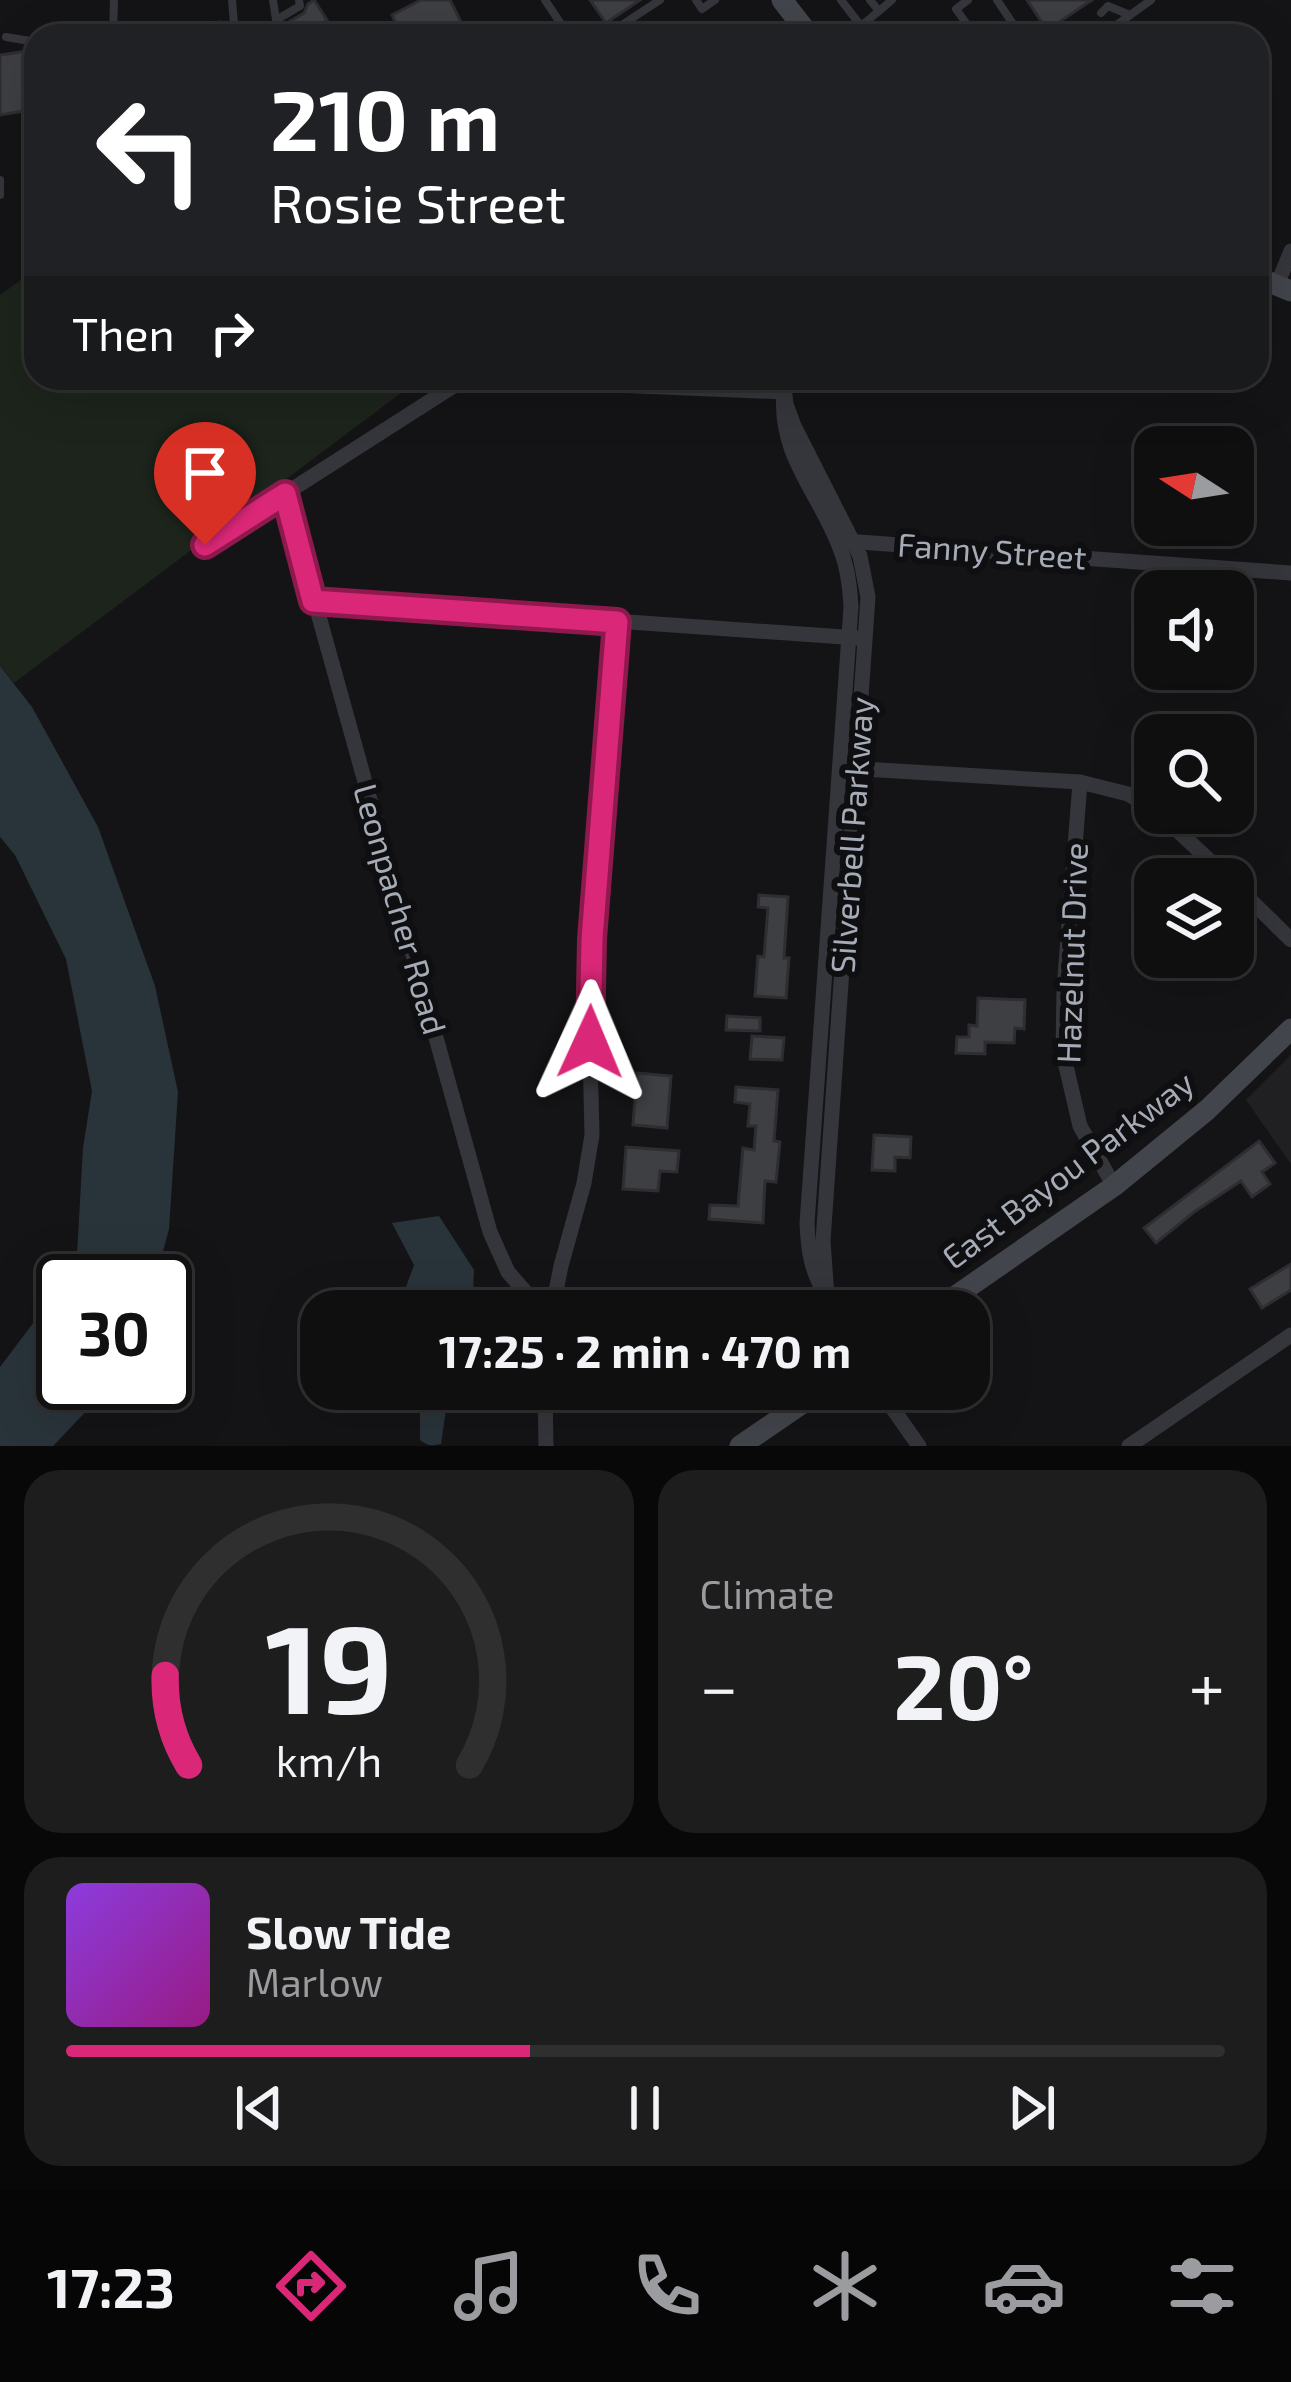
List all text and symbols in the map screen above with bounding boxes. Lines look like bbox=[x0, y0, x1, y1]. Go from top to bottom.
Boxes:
text: 210 m bbox=[270, 67, 500, 168]
icon: left bbox=[72, 72, 228, 228]
text: Rosie Street bbox=[270, 169, 566, 234]
icon: right bbox=[199, 300, 265, 366]
text: Then bbox=[72, 306, 175, 360]
pin bbox=[154, 422, 256, 545]
north arrow bbox=[1134, 426, 1254, 546]
map controls bbox=[1134, 426, 1254, 978]
icon: arrive bbox=[172, 440, 238, 506]
street label: Fanny Street bbox=[896, 523, 1088, 577]
button: sound bbox=[1134, 570, 1254, 690]
street label: Silverbell Parkway bbox=[821, 695, 881, 974]
button: search bbox=[1134, 714, 1254, 834]
street label: Leonpacher Road bbox=[346, 779, 456, 1039]
street label: Hazelnut Drive bbox=[1047, 842, 1095, 1064]
button: layers bbox=[1134, 858, 1254, 978]
position arrow bbox=[527, 979, 653, 1105]
street label: East Bayou Parkway bbox=[934, 1062, 1201, 1277]
speed limit sign: 30 bbox=[36, 1254, 192, 1410]
text: 17:25 · 2 min · 470 m bbox=[439, 1323, 851, 1377]
text: Climate bbox=[700, 1570, 834, 1617]
text: 19 bbox=[265, 1589, 393, 1739]
text: 20° bbox=[893, 1630, 1033, 1738]
text: − bbox=[700, 1645, 738, 1724]
text: + bbox=[1189, 1645, 1225, 1724]
text: km/h bbox=[275, 1733, 382, 1785]
text: Slow Tide bbox=[246, 1904, 451, 1958]
text: Marlow bbox=[246, 1958, 383, 2005]
icon: previous bbox=[226, 2075, 292, 2141]
icon: pause bbox=[612, 2075, 678, 2141]
icon: next bbox=[999, 2075, 1065, 2141]
icon: directions bbox=[269, 2244, 353, 2328]
icon: music bbox=[447, 2244, 531, 2328]
icon: phone bbox=[625, 2244, 709, 2328]
icon: climate bbox=[803, 2244, 887, 2328]
icon: car bbox=[982, 2244, 1066, 2328]
icon: filters bbox=[1160, 2244, 1244, 2328]
text: 17:23 bbox=[47, 2254, 175, 2319]

